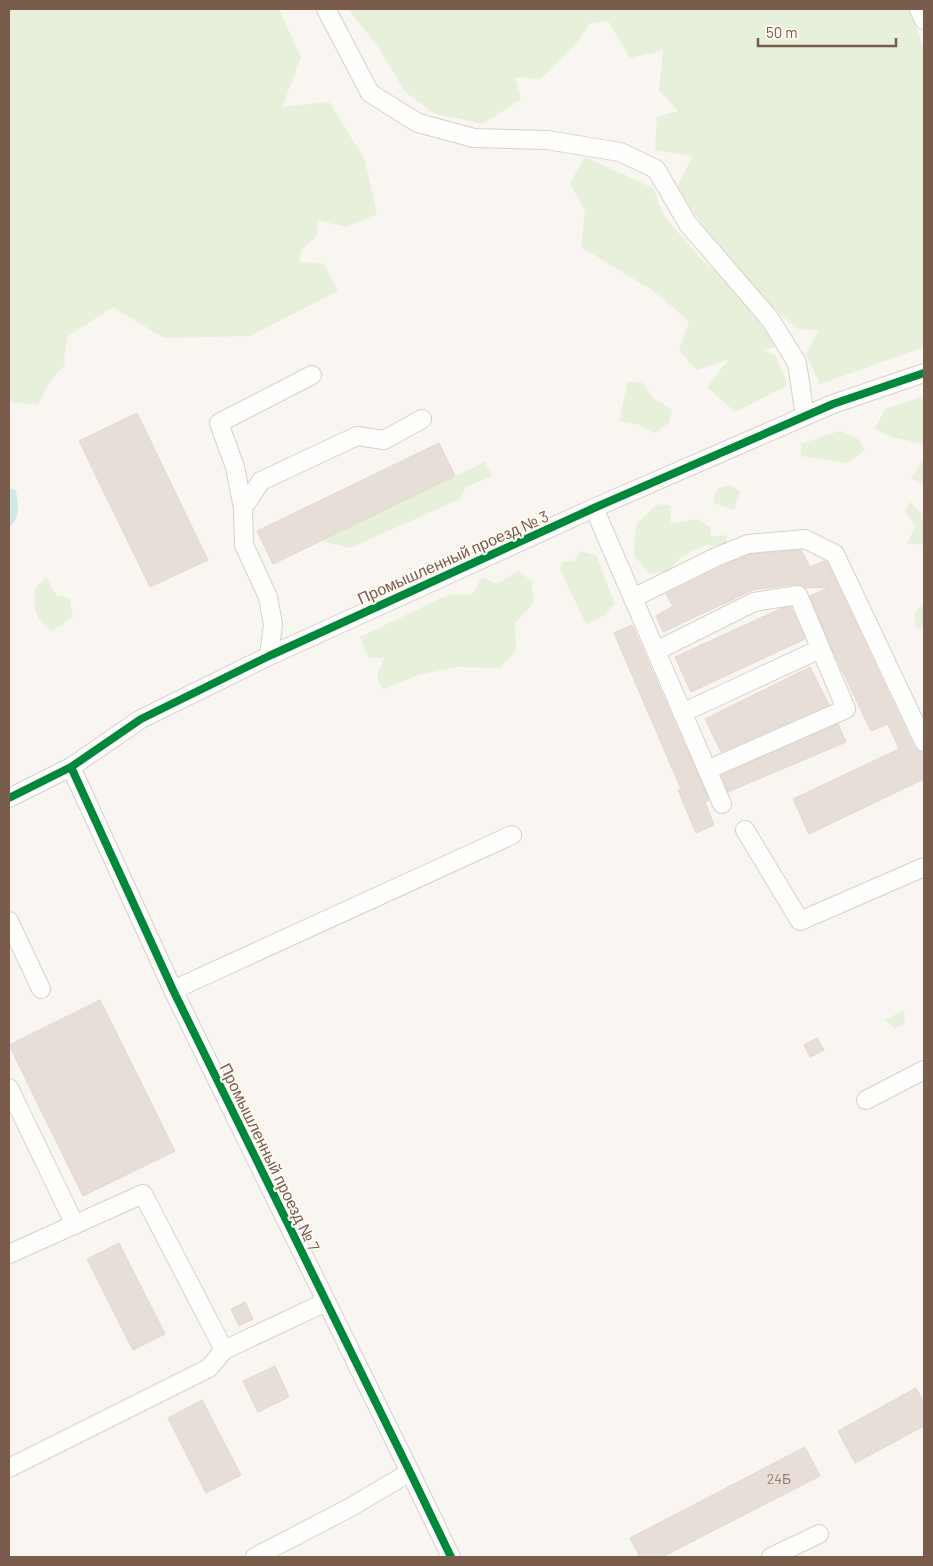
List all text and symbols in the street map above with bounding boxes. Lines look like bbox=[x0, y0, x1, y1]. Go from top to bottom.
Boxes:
scale bar bbox=[758, 15, 896, 47]
text: 50 m bbox=[766, 23, 798, 41]
street label: Промышленный проезд № 3 bbox=[354, 506, 551, 607]
street label: Промышленный проезд № 7 bbox=[217, 1060, 324, 1254]
house number: 24Б bbox=[767, 1470, 791, 1487]

